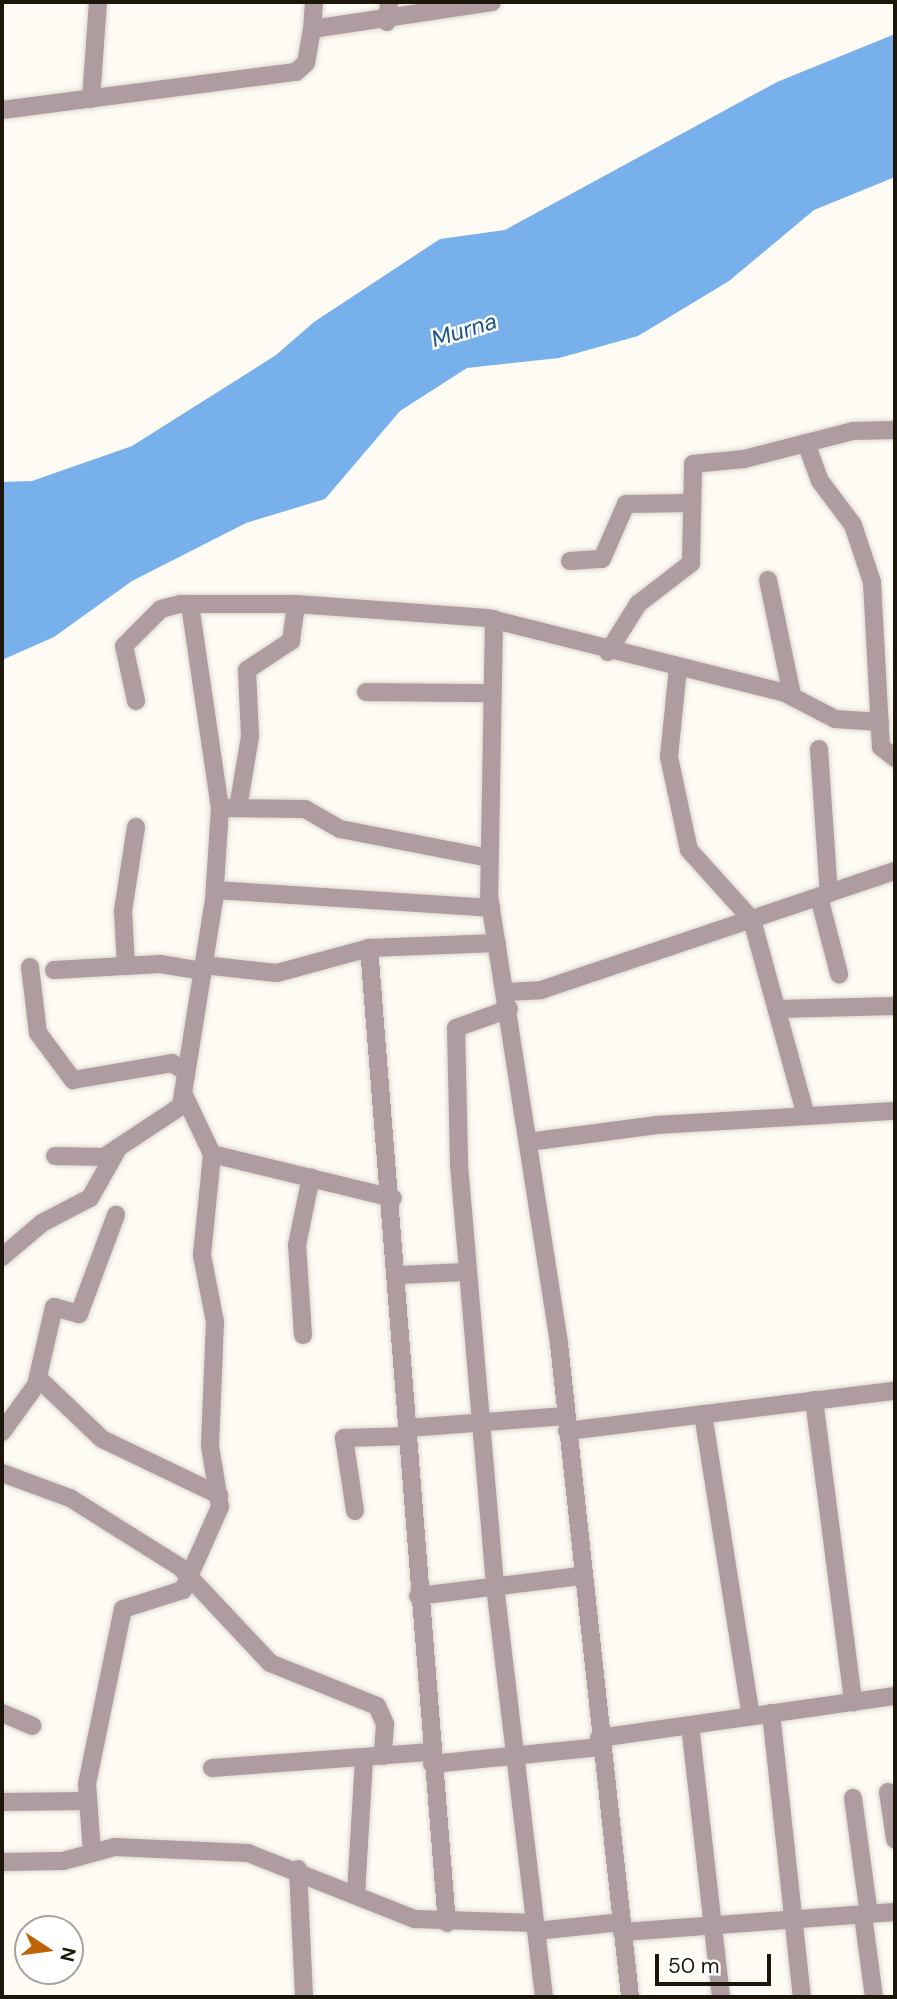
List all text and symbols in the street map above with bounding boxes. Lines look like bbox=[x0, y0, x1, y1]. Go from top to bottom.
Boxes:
water label: Murna bbox=[428, 307, 500, 353]
north arrow bbox=[14, 1915, 84, 1985]
scale bar bbox=[659, 1940, 774, 1984]
text: N bbox=[54, 1945, 82, 1964]
text: 50 m bbox=[668, 1952, 719, 1980]

